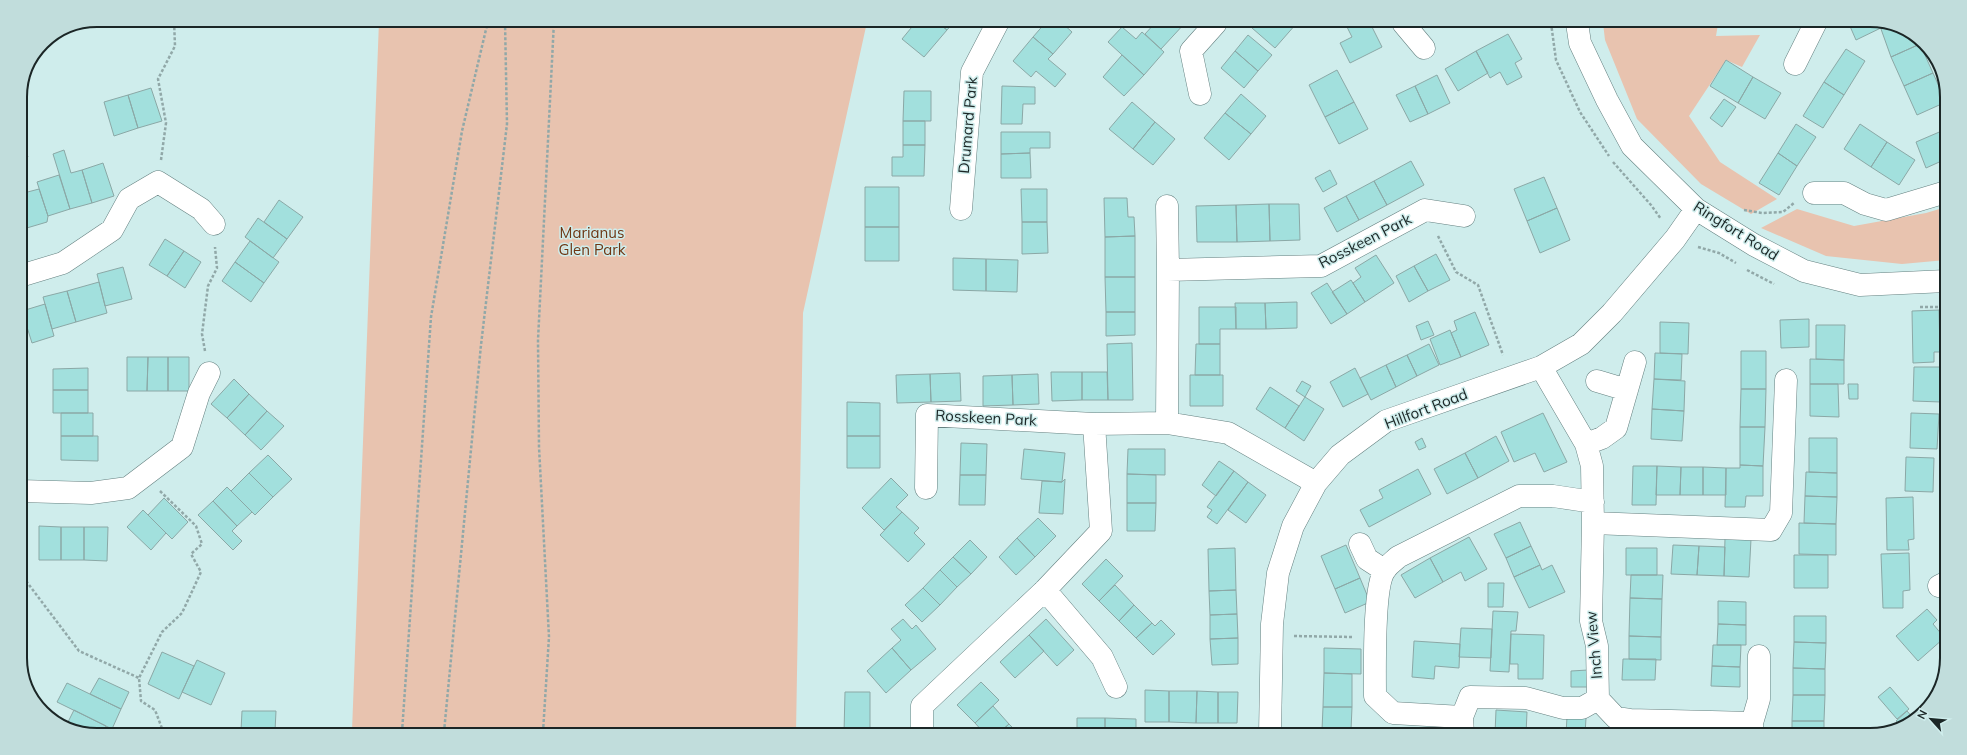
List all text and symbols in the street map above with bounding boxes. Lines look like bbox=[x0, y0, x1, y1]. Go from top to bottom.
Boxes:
street label: Drumard Park bbox=[954, 75, 981, 174]
street label: Ringfort Road bbox=[1690, 197, 1782, 264]
street label: Rosskeen Park bbox=[1315, 209, 1415, 272]
park label: Marianus Glen Park bbox=[559, 223, 626, 259]
street label: Hillfort Road bbox=[1382, 384, 1470, 433]
street label: Rosskeen Park bbox=[935, 405, 1038, 430]
street label: Inch View bbox=[1581, 610, 1606, 680]
north arrow bbox=[1911, 699, 1951, 739]
text: N bbox=[1914, 708, 1930, 721]

